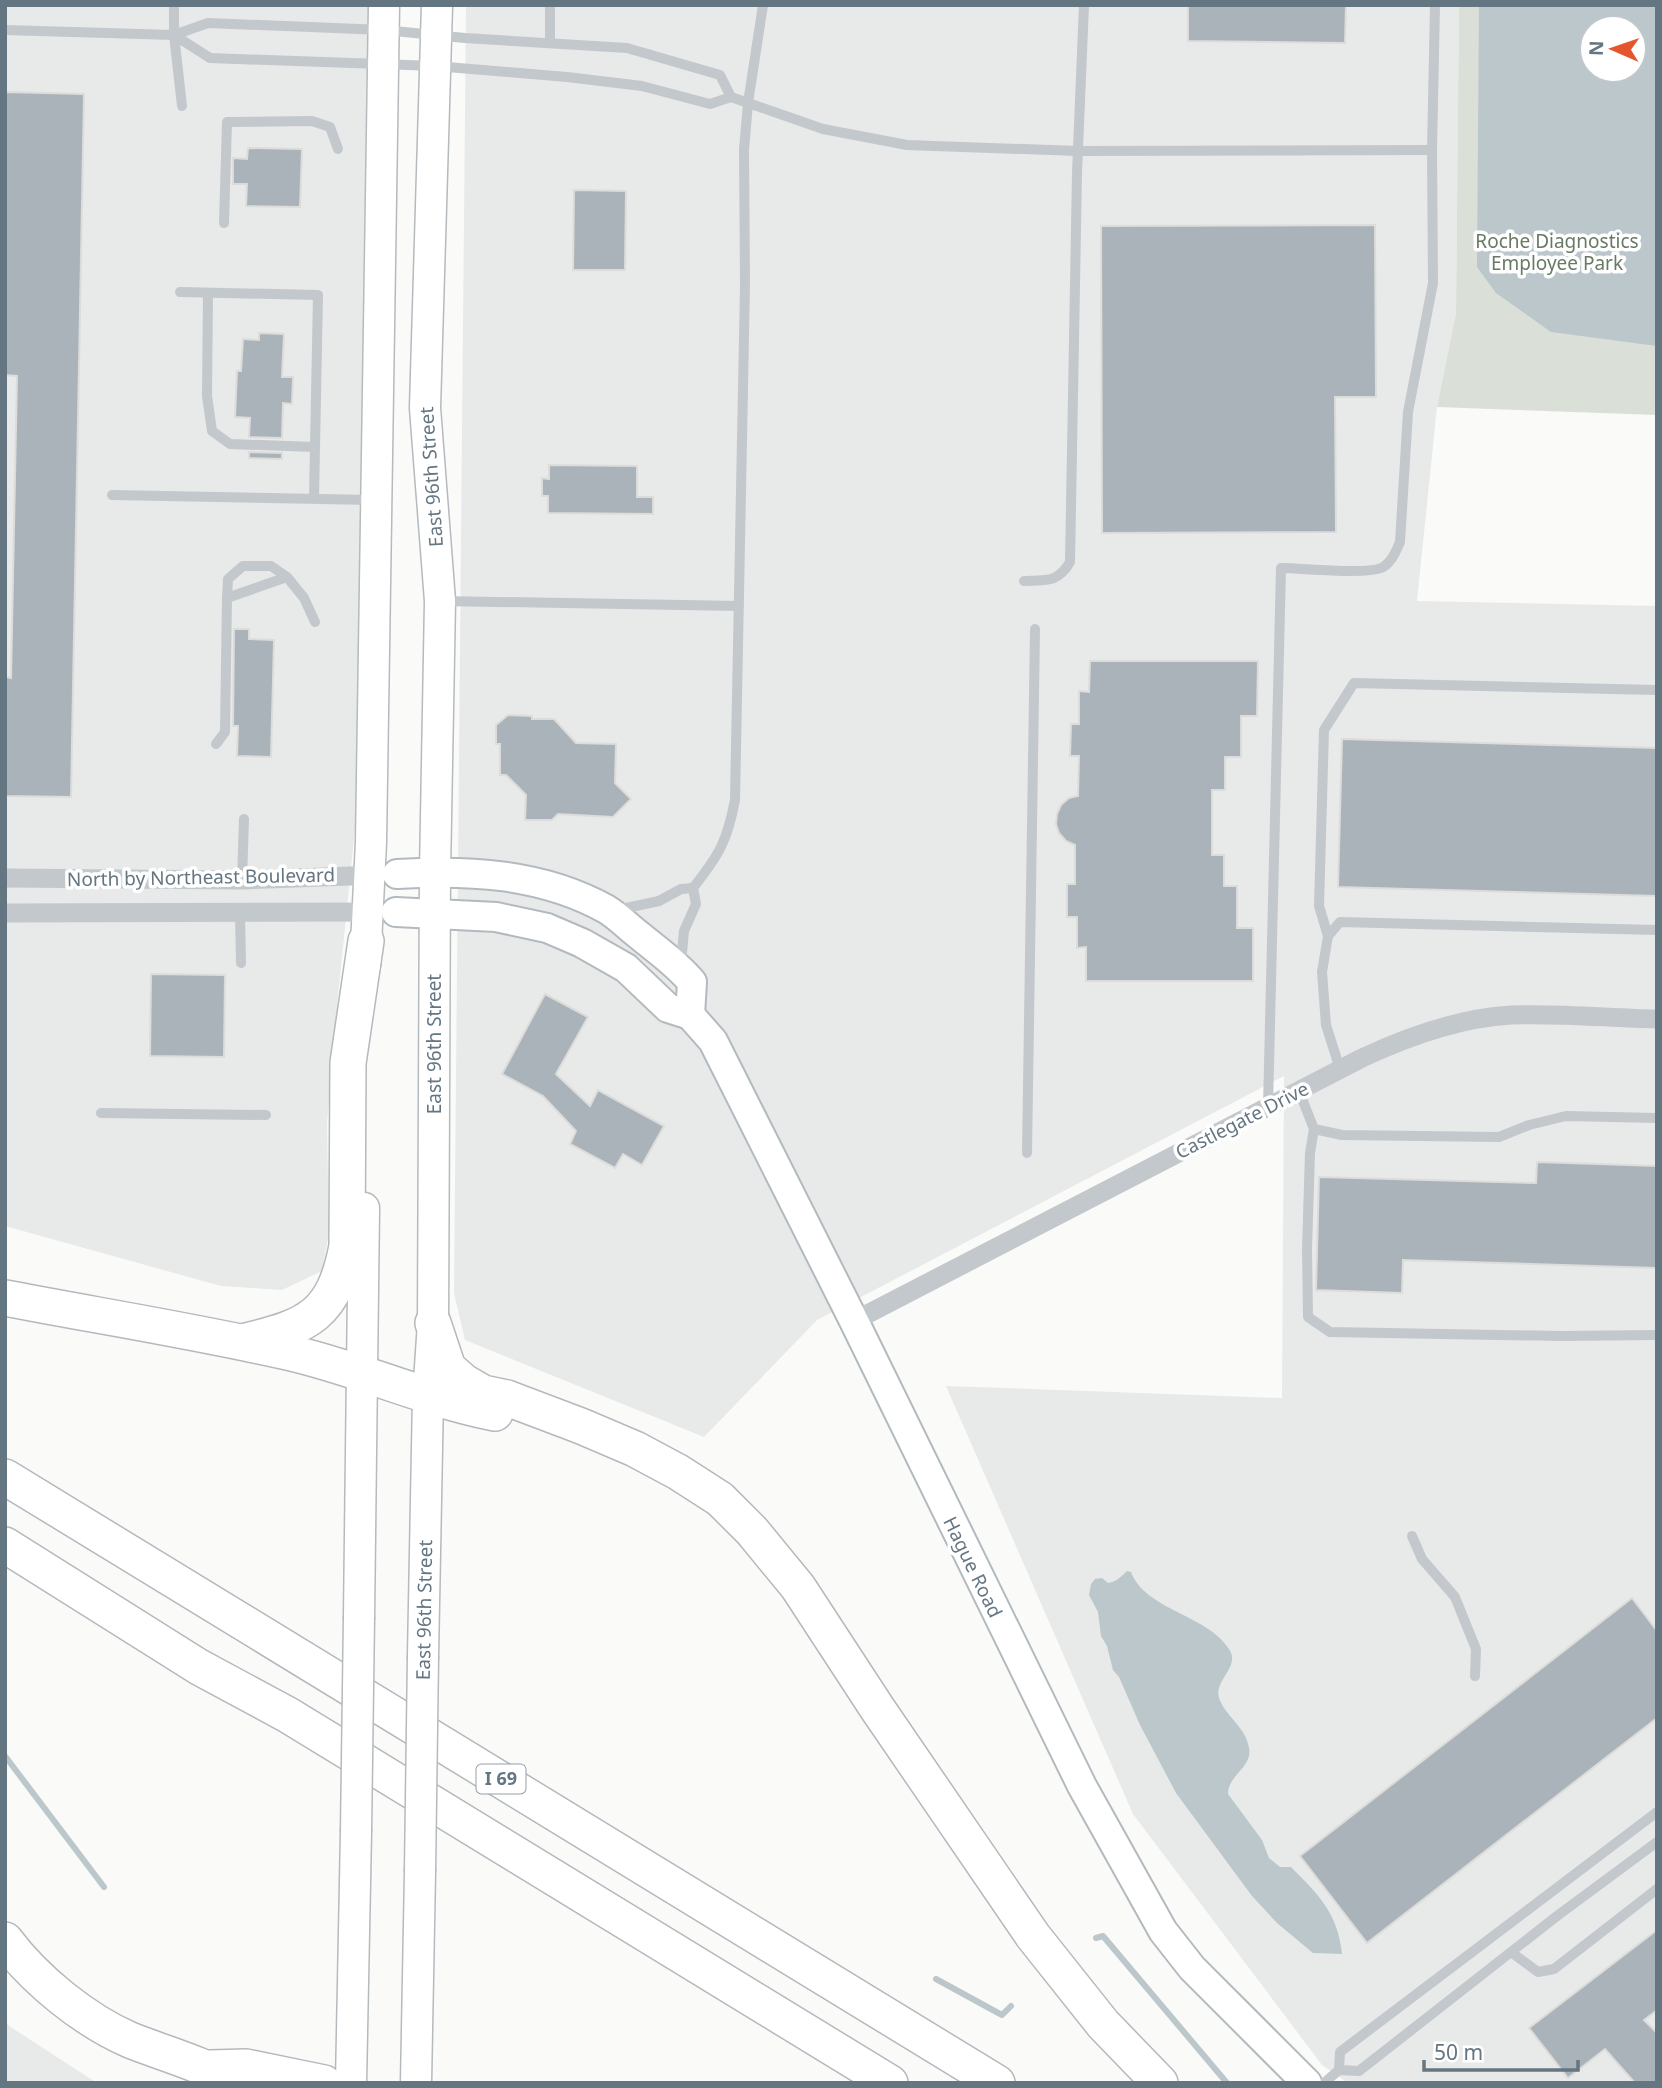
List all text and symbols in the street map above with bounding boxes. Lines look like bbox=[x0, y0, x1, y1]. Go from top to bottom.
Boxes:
north arrow bbox=[1578, 14, 1648, 84]
text: N bbox=[1583, 40, 1609, 57]
park label: Roche Diagnostics Employee Park bbox=[1475, 228, 1639, 276]
street label: East 96th Street bbox=[413, 406, 449, 548]
street label: North by Northeast Boulevard bbox=[67, 862, 335, 892]
street label: East 96th Street bbox=[421, 974, 447, 1114]
street label: Castlegate Drive bbox=[1171, 1075, 1313, 1165]
street label: Hague Road bbox=[937, 1512, 1009, 1622]
street label: East 96th Street bbox=[410, 1539, 438, 1680]
road number: I 69 bbox=[476, 1764, 526, 1794]
scale bar bbox=[1424, 2028, 1578, 2072]
text: 50 m bbox=[1434, 2038, 1483, 2066]

